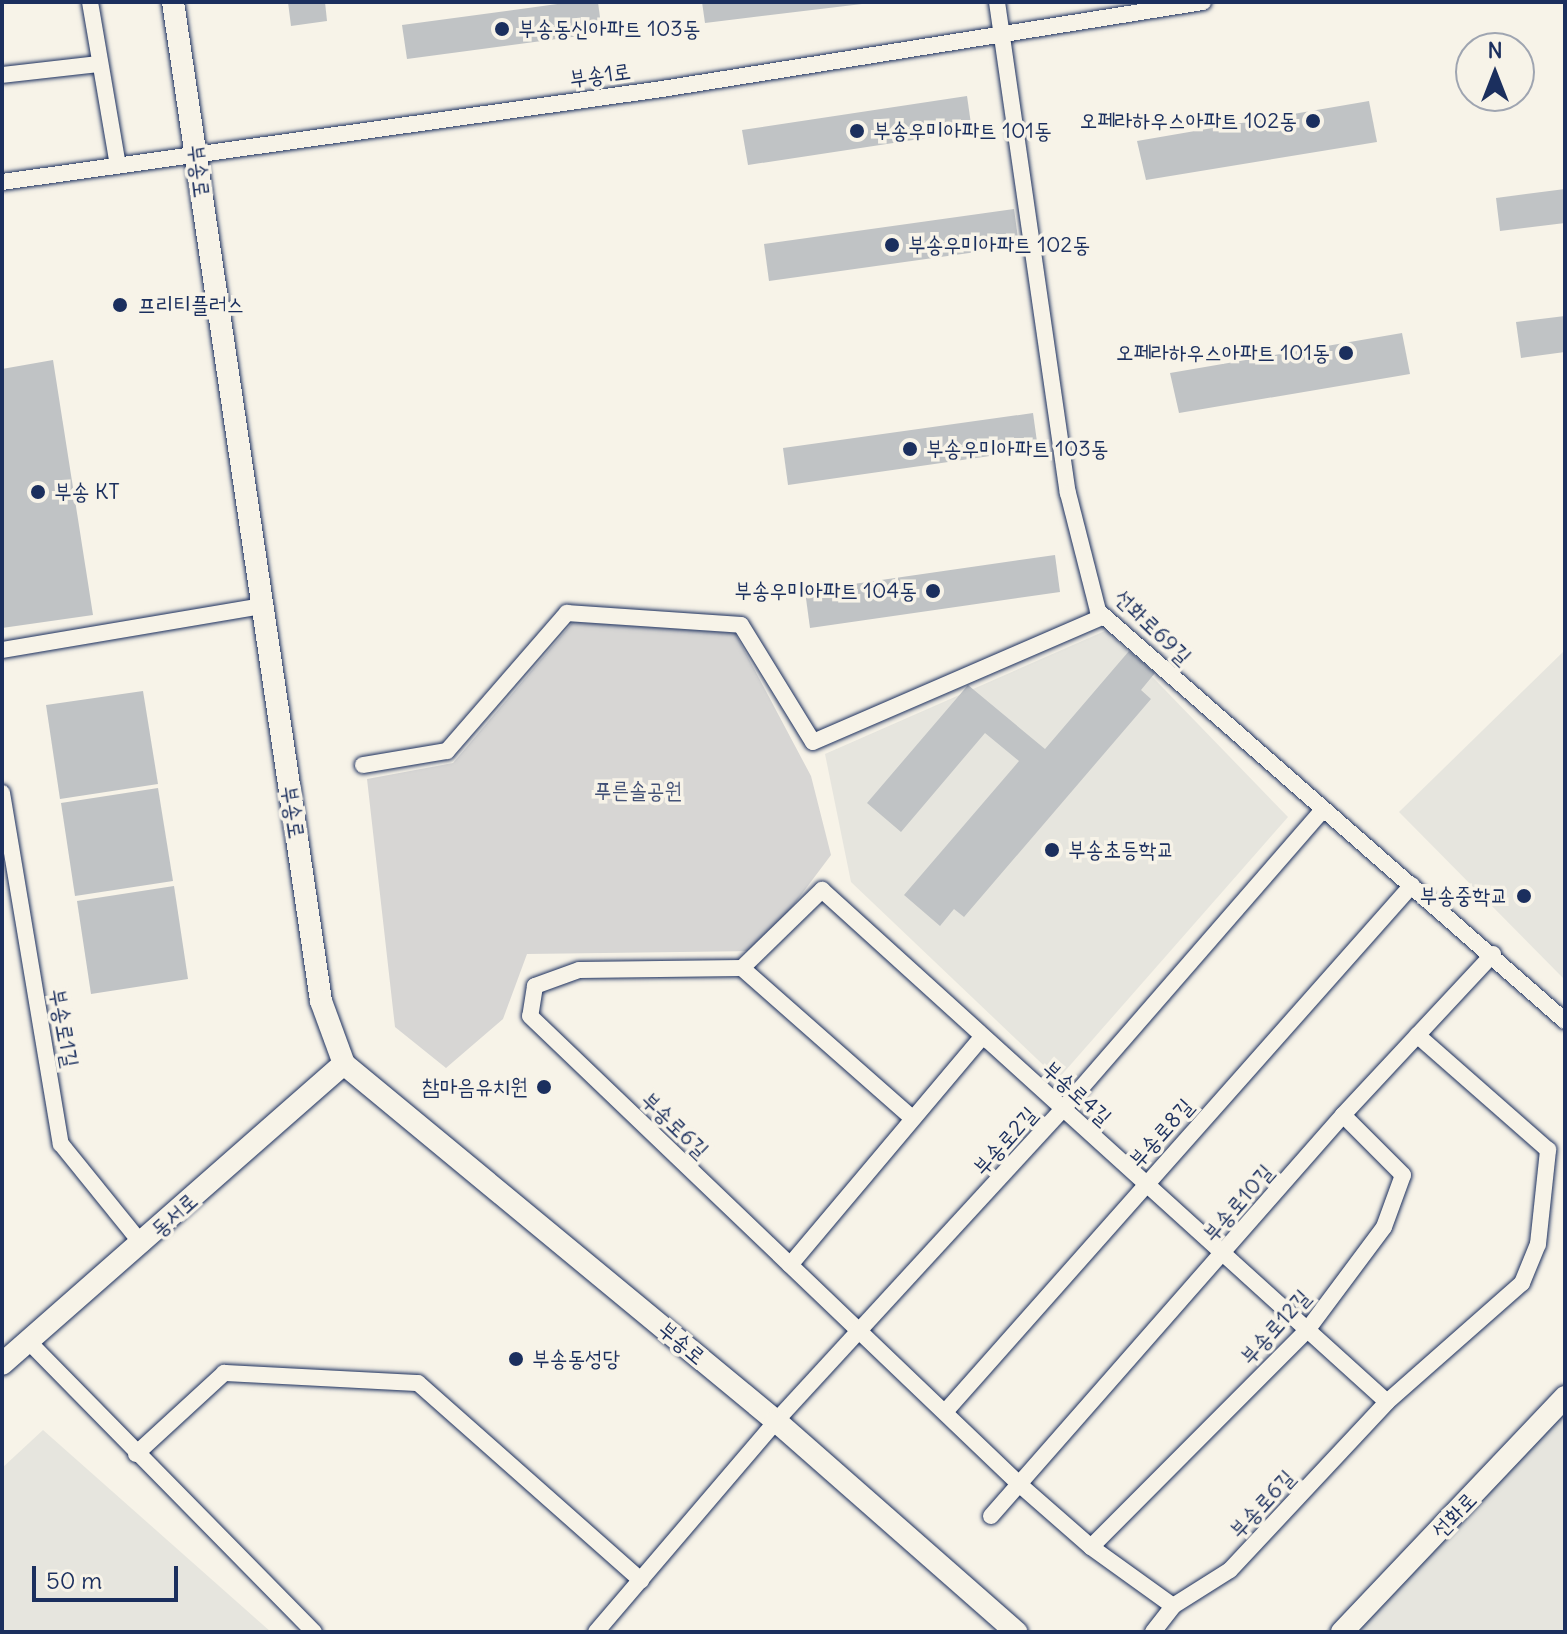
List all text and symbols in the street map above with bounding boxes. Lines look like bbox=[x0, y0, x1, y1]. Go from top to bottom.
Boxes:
place label: 부송동신아파트 103동 bbox=[518, 16, 701, 42]
marker: 부송동신아파트 103동 bbox=[493, 20, 511, 38]
north arrow bbox=[1455, 32, 1535, 112]
text: N bbox=[1487, 36, 1503, 64]
street label: 부송1로 bbox=[568, 58, 632, 92]
place label: 오페라하우스아파트 102동 bbox=[1079, 108, 1297, 134]
marker: 오페라하우스아파트 102동 bbox=[1304, 112, 1322, 130]
place label: 부송우미아파트 101동 bbox=[873, 118, 1052, 144]
marker: 부송우미아파트 101동 bbox=[848, 122, 866, 140]
street label: 부송로 bbox=[183, 143, 215, 199]
place label: 부송우미아파트 102동 bbox=[908, 232, 1090, 258]
marker: 부송우미아파트 102동 bbox=[883, 236, 901, 254]
place label: 프리티플러스 bbox=[138, 292, 244, 318]
marker: 프리티플러스 bbox=[109, 294, 131, 316]
place label: 오페라하우스아파트 101동 bbox=[1116, 340, 1330, 366]
marker: 오페라하우스아파트 101동 bbox=[1337, 344, 1355, 362]
place label: 부송우미아파트 103동 bbox=[926, 436, 1109, 462]
marker: 부송우미아파트 103동 bbox=[901, 440, 919, 458]
place label: 부송 KT bbox=[54, 479, 120, 505]
marker: 부송 KT bbox=[29, 483, 47, 501]
place label: 부송우미아파트 104동 bbox=[734, 578, 917, 604]
marker: 부송우미아파트 104동 bbox=[924, 582, 942, 600]
street label: 선화로69길 bbox=[1109, 584, 1197, 670]
park label: 푸른솔공원 bbox=[594, 778, 682, 804]
street label: 부송로 bbox=[276, 784, 310, 840]
place label: 부송초등학교 bbox=[1068, 837, 1174, 863]
marker: 부송초등학교 bbox=[1043, 841, 1061, 859]
place label: 부송중학교 bbox=[1419, 883, 1508, 909]
marker: 부송중학교 bbox=[1515, 887, 1533, 905]
street label: 부송로1길 bbox=[44, 987, 84, 1069]
street label: 부송로4길 bbox=[1037, 1055, 1117, 1131]
place label: 참마음유치원 bbox=[422, 1074, 528, 1100]
marker: 참마음유치원 bbox=[535, 1078, 553, 1096]
street label: 부송로6길 bbox=[636, 1087, 714, 1163]
street label: 부송로8길 bbox=[1123, 1093, 1199, 1173]
street label: 부송로2길 bbox=[967, 1101, 1043, 1181]
street label: 부송로10길 bbox=[1197, 1159, 1279, 1247]
street label: 동서로 bbox=[145, 1187, 203, 1243]
street label: 부송로12길 bbox=[1235, 1284, 1315, 1370]
street label: 부송로 bbox=[653, 1316, 711, 1370]
place label: 부송동성당 bbox=[532, 1346, 621, 1372]
marker: 부송동성당 bbox=[507, 1350, 525, 1368]
street label: 부송로6길 bbox=[1224, 1464, 1300, 1544]
street label: 선화로 bbox=[1426, 1487, 1482, 1543]
scale bar bbox=[36, 1550, 182, 1600]
text: 50 m bbox=[46, 1565, 102, 1595]

